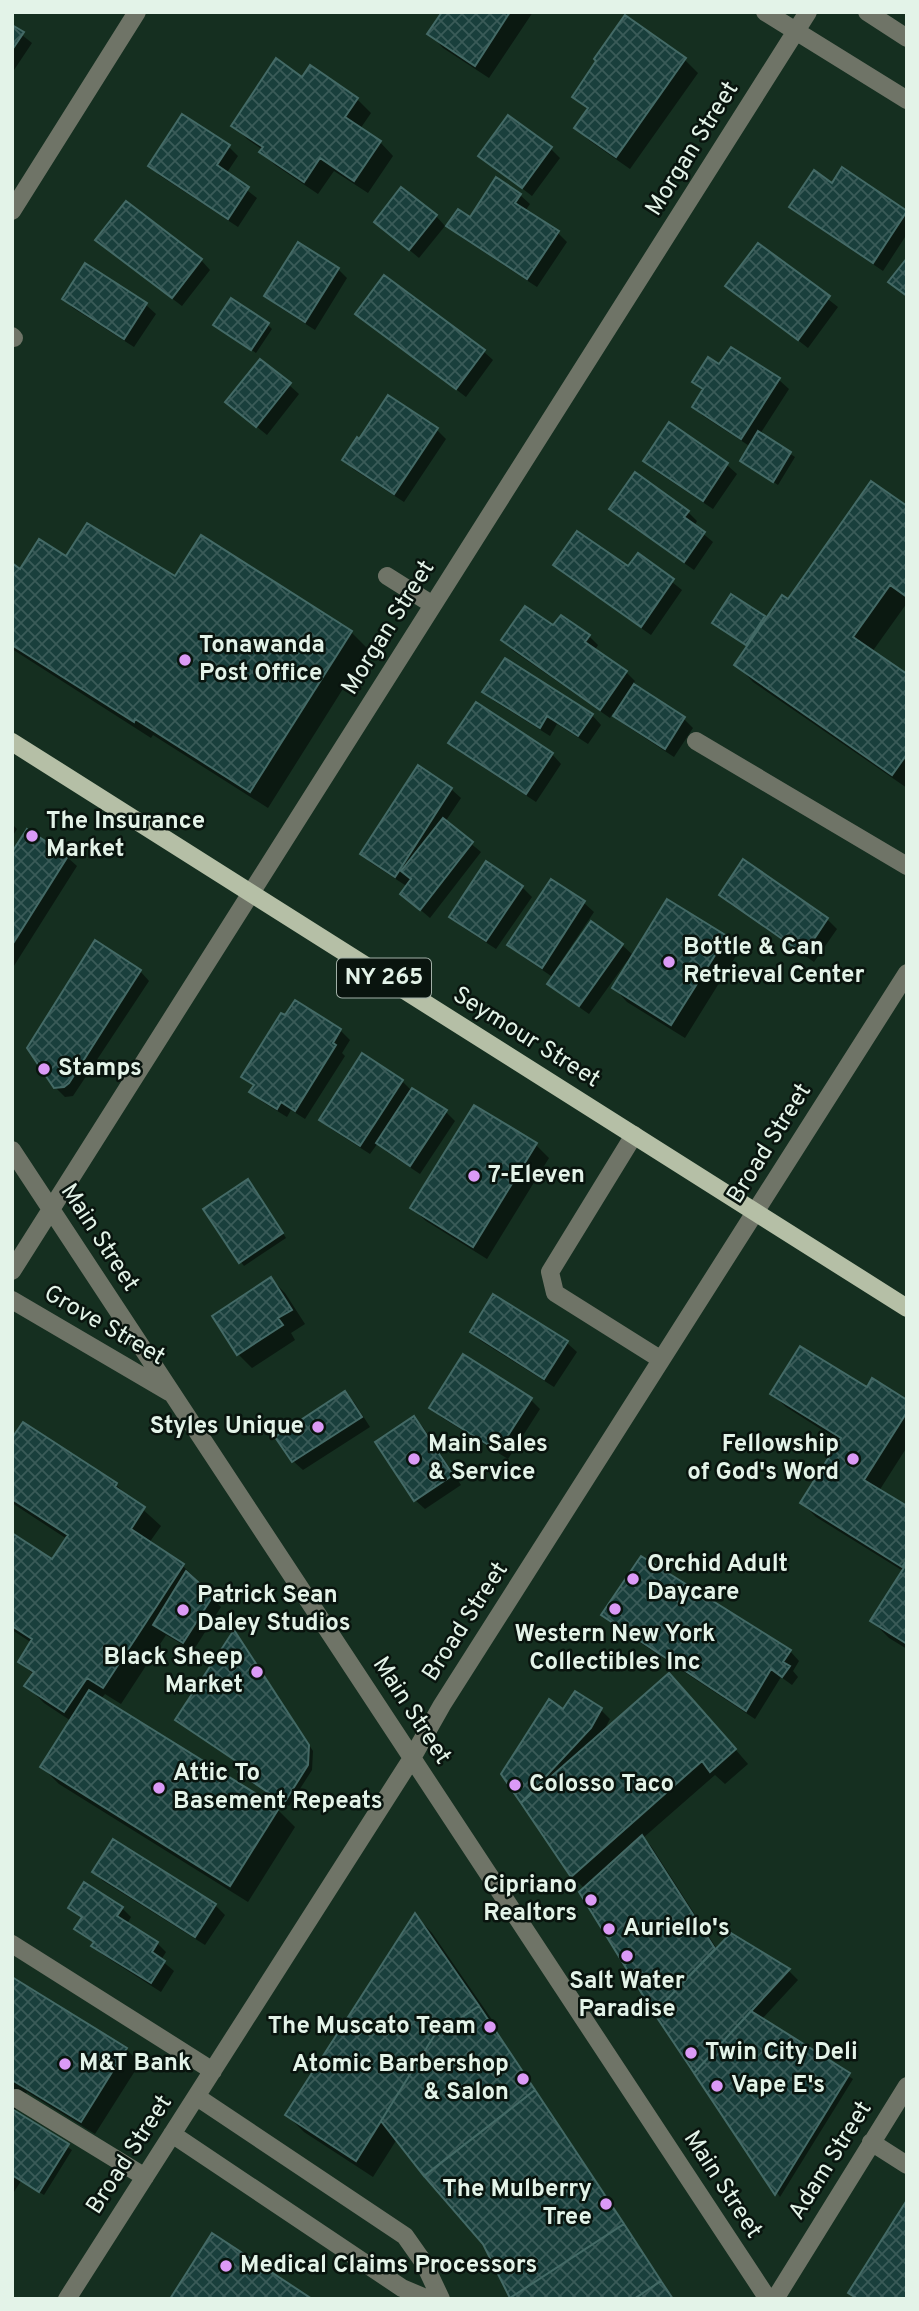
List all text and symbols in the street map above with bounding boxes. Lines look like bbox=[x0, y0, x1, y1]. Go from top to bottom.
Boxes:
street label: Morgan Street bbox=[640, 76, 746, 222]
street label: Morgan Street bbox=[336, 555, 442, 701]
place label: Tonawanda Post Office bbox=[199, 631, 325, 689]
marker: Tonawanda Post Office bbox=[177, 652, 193, 668]
place label: The Insurance Market bbox=[46, 807, 205, 865]
marker: The Insurance Market bbox=[24, 828, 40, 844]
place label: Bottle & Can Retrieval Center bbox=[683, 933, 865, 991]
marker: Bottle & Can Retrieval Center bbox=[661, 954, 677, 970]
road number: NY 265 bbox=[337, 959, 431, 998]
street label: Seymour Street bbox=[447, 981, 605, 1095]
place label: Stamps bbox=[58, 1054, 142, 1084]
marker: Stamps bbox=[36, 1061, 52, 1077]
street label: Broad Street bbox=[721, 1078, 819, 1210]
place label: 7-Eleven bbox=[488, 1161, 585, 1191]
marker: 7-Eleven bbox=[466, 1168, 482, 1184]
street label: Main Street bbox=[53, 1178, 145, 1298]
street label: Grove Street bbox=[38, 1279, 170, 1373]
place label: Styles Unique bbox=[150, 1412, 304, 1442]
marker: Styles Unique bbox=[310, 1419, 326, 1435]
place label: Main Sales & Service bbox=[428, 1430, 548, 1488]
place label: Fellowship of God's Word bbox=[687, 1430, 839, 1488]
marker: Main Sales & Service bbox=[406, 1451, 422, 1467]
marker: Fellowship of God's Word bbox=[845, 1451, 861, 1467]
place label: Orchid Adult Daycare bbox=[647, 1550, 788, 1608]
street label: Broad Street bbox=[416, 1557, 516, 1687]
marker: Orchid Adult Daycare bbox=[625, 1571, 641, 1587]
place label: Patrick Sean Daley Studios bbox=[197, 1581, 351, 1639]
marker: Western New York Collectibles Inc bbox=[607, 1601, 623, 1617]
marker: Patrick Sean Daley Studios bbox=[175, 1602, 191, 1618]
place label: Western New York Collectibles Inc bbox=[515, 1620, 715, 1678]
place label: Black Sheep Market bbox=[103, 1643, 243, 1701]
street label: Main Street bbox=[365, 1651, 457, 1771]
marker: Black Sheep Market bbox=[249, 1664, 265, 1680]
place label: Attic To Basement Repeats bbox=[173, 1759, 383, 1817]
place label: Colosso Taco bbox=[529, 1770, 674, 1800]
marker: Colosso Taco bbox=[507, 1777, 523, 1793]
marker: Attic To Basement Repeats bbox=[151, 1780, 167, 1796]
place label: Cipriano Realtors bbox=[483, 1871, 577, 1929]
marker: Cipriano Realtors bbox=[583, 1892, 599, 1908]
place label: Auriello's bbox=[623, 1914, 730, 1944]
marker: Auriello's bbox=[601, 1921, 617, 1937]
marker: Salt Water Paradise bbox=[619, 1948, 635, 1964]
place label: Salt Water Paradise bbox=[569, 1967, 685, 2025]
place label: The Muscato Team bbox=[268, 2012, 476, 2042]
marker: The Muscato Team bbox=[482, 2019, 498, 2035]
place label: Twin City Deli bbox=[705, 2038, 858, 2068]
marker: Twin City Deli bbox=[683, 2045, 699, 2061]
place label: M&T Bank bbox=[79, 2049, 191, 2079]
place label: Atomic Barbershop & Salon bbox=[292, 2050, 509, 2108]
marker: M&T Bank bbox=[57, 2056, 73, 2072]
marker: Atomic Barbershop & Salon bbox=[515, 2071, 531, 2087]
place label: Vape E's bbox=[731, 2071, 825, 2101]
marker: Vape E's bbox=[709, 2078, 725, 2094]
street label: Broad Street bbox=[80, 2090, 180, 2220]
street label: Adam Street bbox=[783, 2096, 879, 2226]
street label: Main Street bbox=[676, 2125, 768, 2245]
place label: The Mulberry Tree bbox=[442, 2175, 592, 2233]
marker: The Mulberry Tree bbox=[598, 2196, 614, 2212]
place label: Medical Claims Processors bbox=[240, 2251, 537, 2281]
marker: Medical Claims Processors bbox=[218, 2258, 234, 2274]

